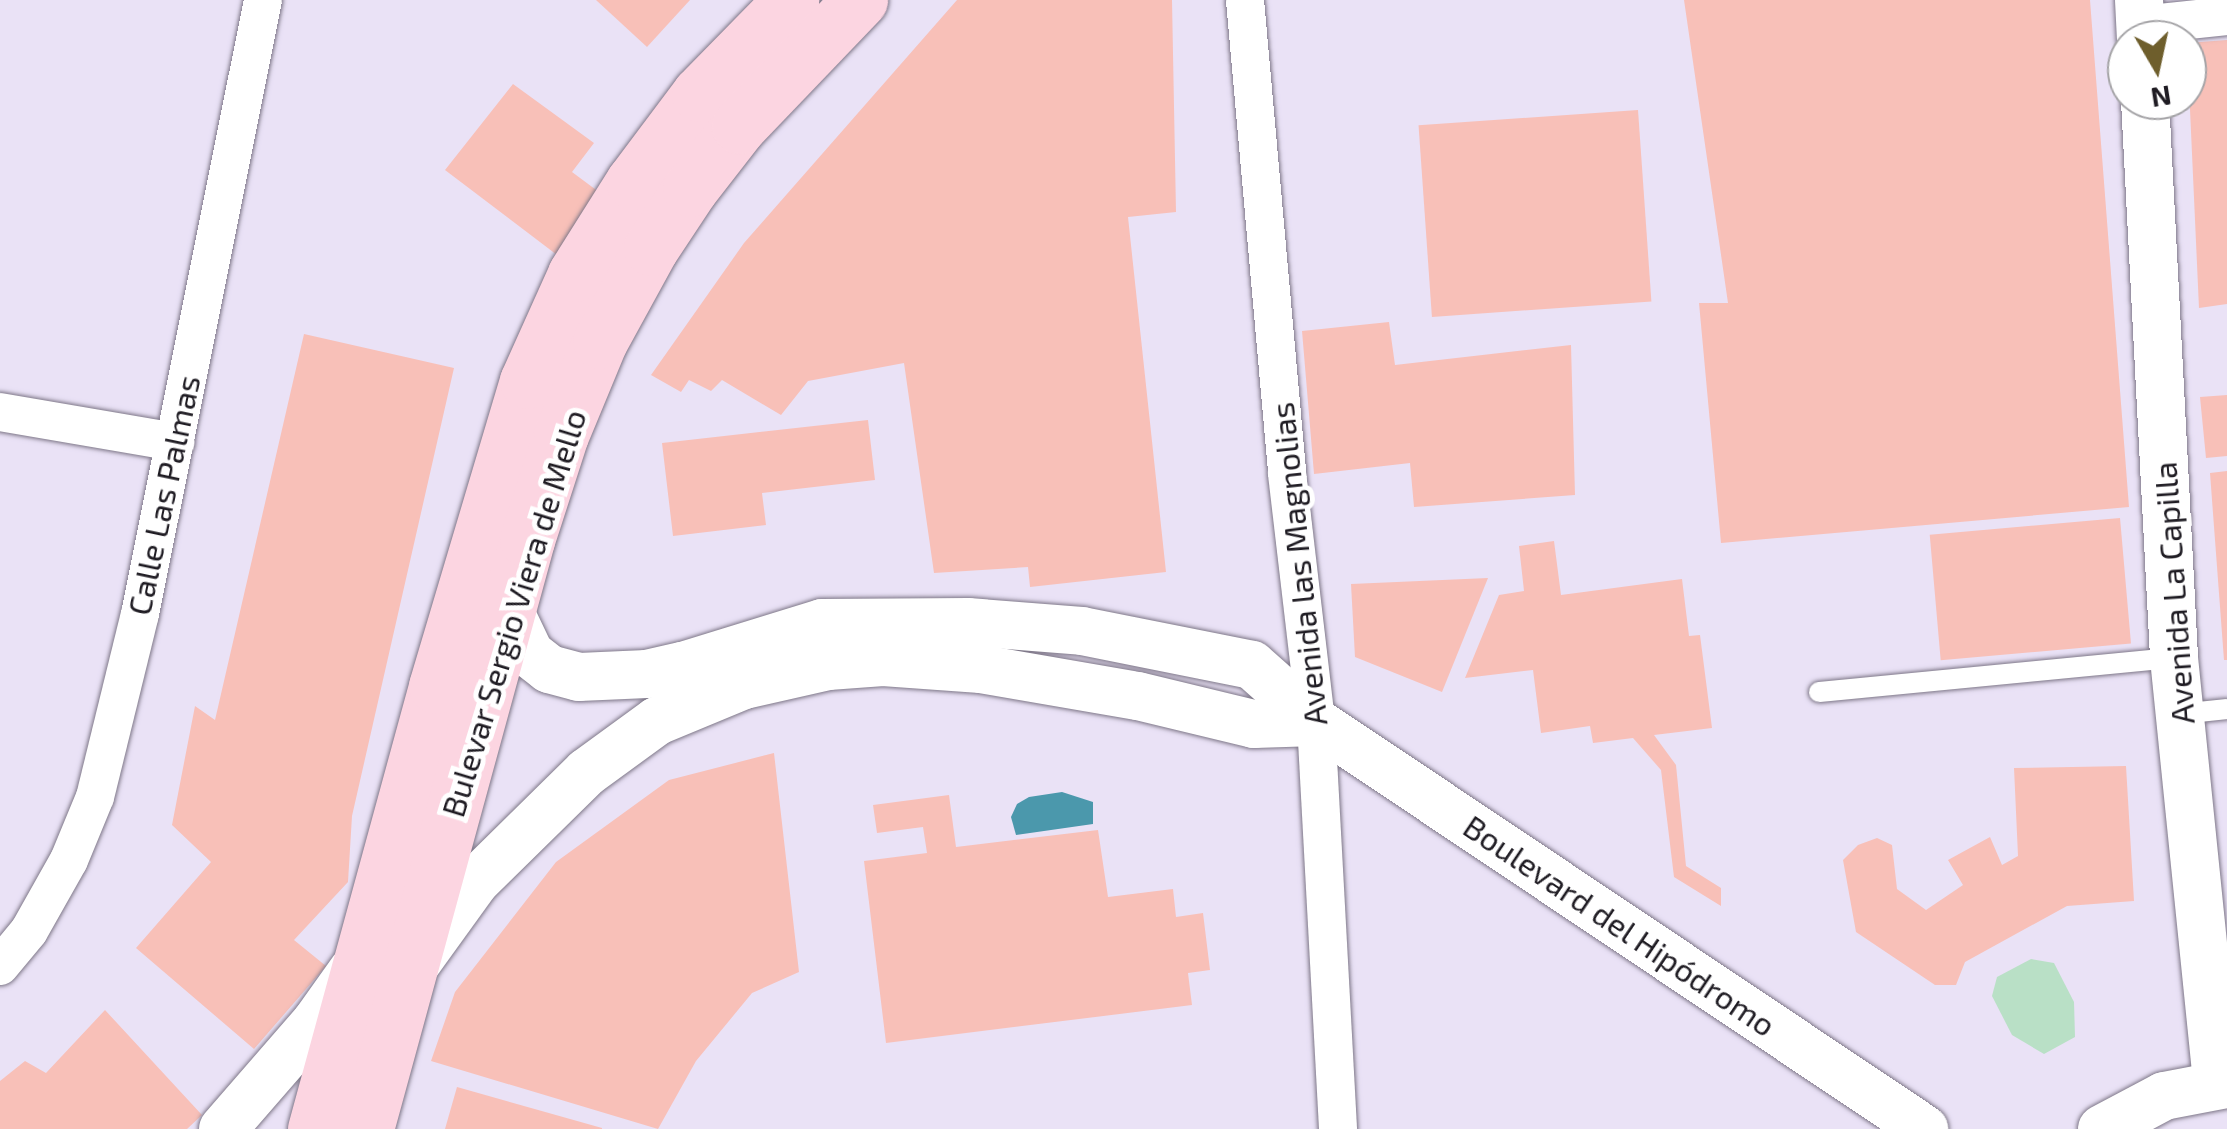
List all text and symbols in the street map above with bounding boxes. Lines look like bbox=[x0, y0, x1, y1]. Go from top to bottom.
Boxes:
north arrow bbox=[2107, 20, 2207, 120]
text: N bbox=[2149, 79, 2174, 116]
street label: Calle Las Palmas bbox=[119, 372, 207, 618]
street label: Avenida las Magnolias bbox=[1262, 400, 1334, 728]
street label: Bulevar Sergio Viera de Mello bbox=[432, 404, 594, 822]
street label: Avenida La Capilla bbox=[2145, 461, 2201, 725]
street label: Boulevard del Hipódromo bbox=[1456, 806, 1784, 1044]

